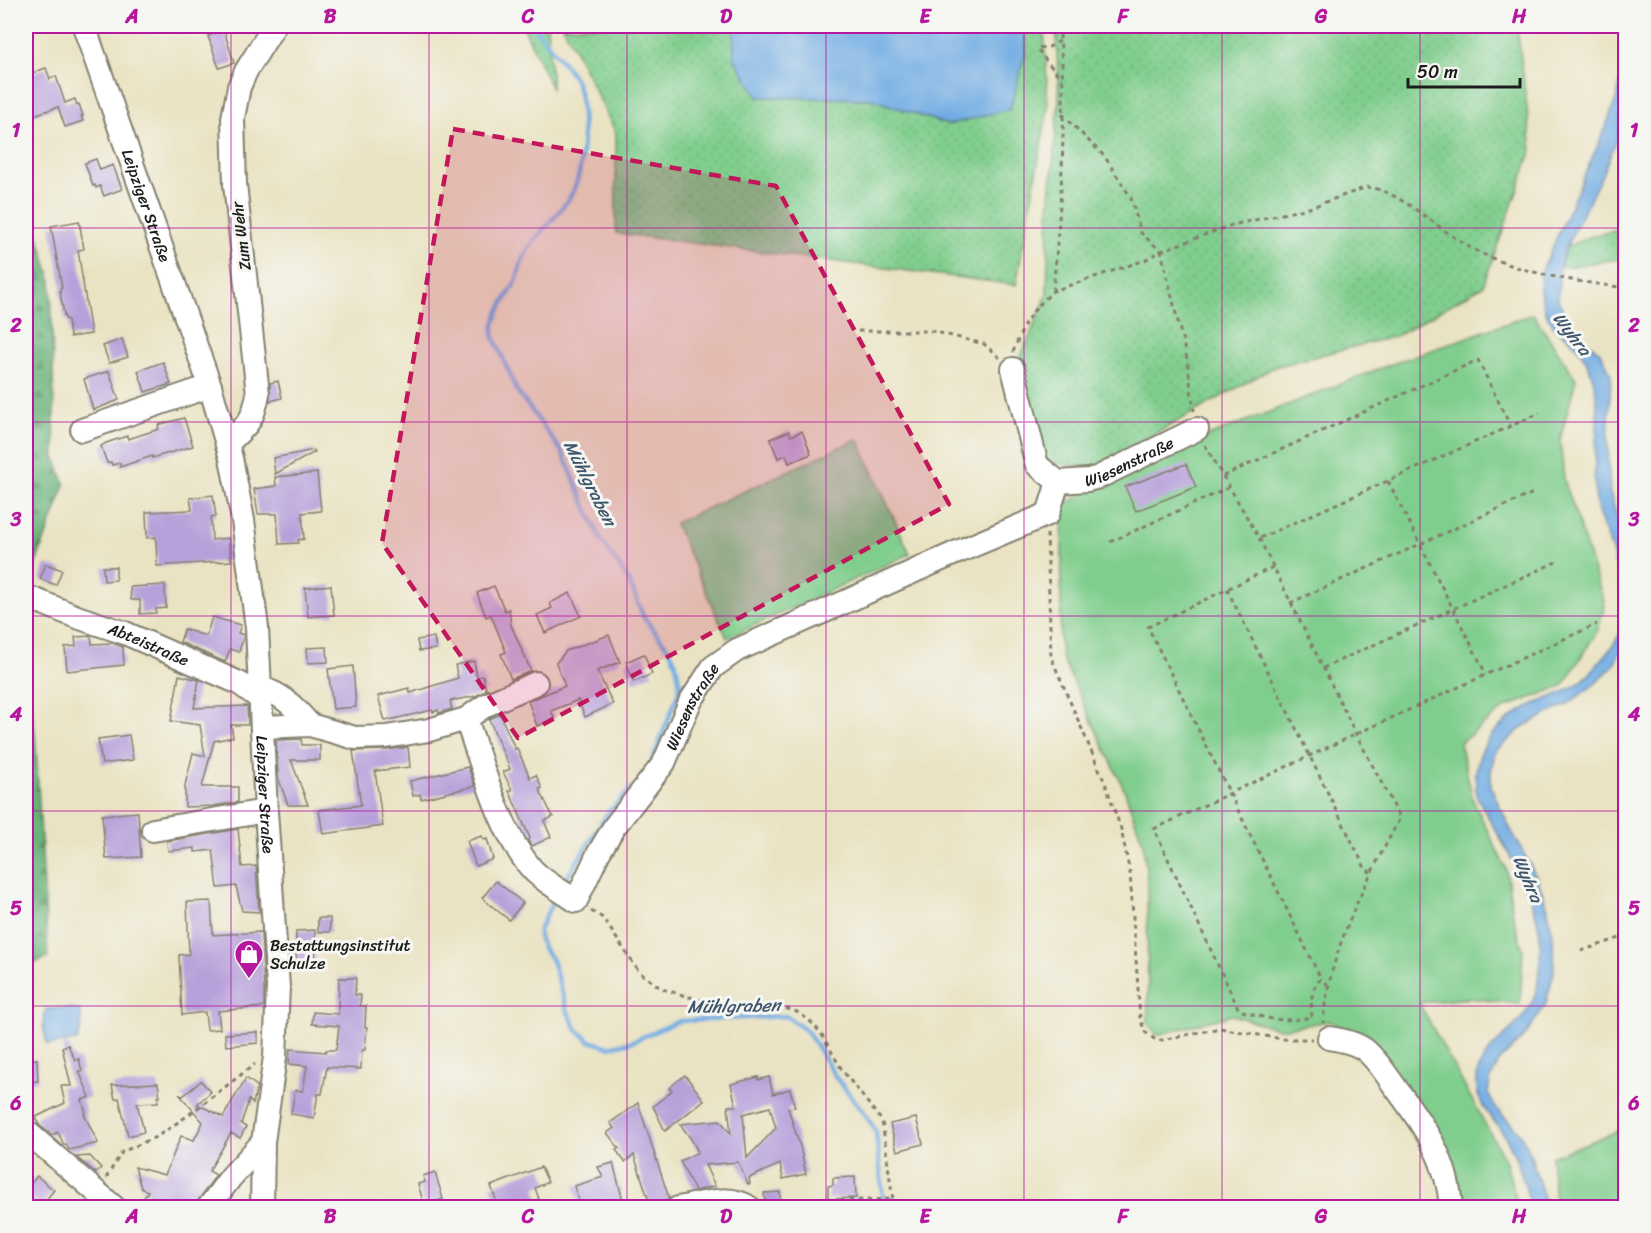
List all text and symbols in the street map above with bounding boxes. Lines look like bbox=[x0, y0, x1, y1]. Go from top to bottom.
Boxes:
text: A bbox=[124, 0, 139, 34]
text: B bbox=[324, 0, 337, 34]
text: C bbox=[521, 0, 535, 34]
text: D bbox=[720, 0, 733, 34]
text: E bbox=[919, 0, 932, 34]
text: F bbox=[1117, 0, 1130, 34]
text: G bbox=[1314, 0, 1328, 34]
text: H bbox=[1511, 0, 1527, 34]
scale bar bbox=[1408, 51, 1520, 89]
text: 50 m bbox=[1417, 56, 1458, 88]
text: 1 bbox=[12, 113, 21, 148]
text: 1 bbox=[1630, 113, 1639, 148]
street label: Leipziger Straße bbox=[114, 145, 180, 266]
street label: Zum Wehr bbox=[222, 198, 260, 272]
water label: Wyhra bbox=[1544, 305, 1601, 365]
text: 2 bbox=[9, 308, 22, 343]
text: 2 bbox=[1627, 308, 1640, 343]
street label: Wiesenstraße bbox=[1081, 428, 1179, 495]
water label: Mühlgraben bbox=[555, 434, 626, 534]
text: 3 bbox=[10, 502, 22, 537]
text: 3 bbox=[1628, 502, 1640, 537]
street label: Abteistraße bbox=[103, 613, 194, 674]
street label: Wiesenstraße bbox=[657, 657, 727, 755]
text: 4 bbox=[9, 697, 23, 732]
text: 4 bbox=[1627, 697, 1641, 732]
street label: Leipziger Straße bbox=[248, 735, 283, 855]
water label: Wyhra bbox=[1504, 850, 1553, 910]
text: 5 bbox=[10, 891, 22, 926]
text: 5 bbox=[1628, 891, 1640, 926]
place label: Bestattungsinstitut Schulze bbox=[270, 931, 411, 978]
shop icon: Bestattungsinstitut Schulze bbox=[233, 938, 265, 980]
water label: Mühlgraben bbox=[687, 989, 783, 1023]
text: 6 bbox=[9, 1086, 22, 1121]
text: 6 bbox=[1627, 1086, 1640, 1121]
text: A bbox=[124, 1199, 139, 1233]
text: B bbox=[324, 1199, 337, 1233]
text: C bbox=[521, 1199, 535, 1233]
text: D bbox=[720, 1199, 733, 1233]
text: E bbox=[919, 1199, 932, 1233]
text: F bbox=[1117, 1199, 1130, 1233]
text: G bbox=[1314, 1199, 1328, 1233]
text: H bbox=[1511, 1199, 1527, 1233]

